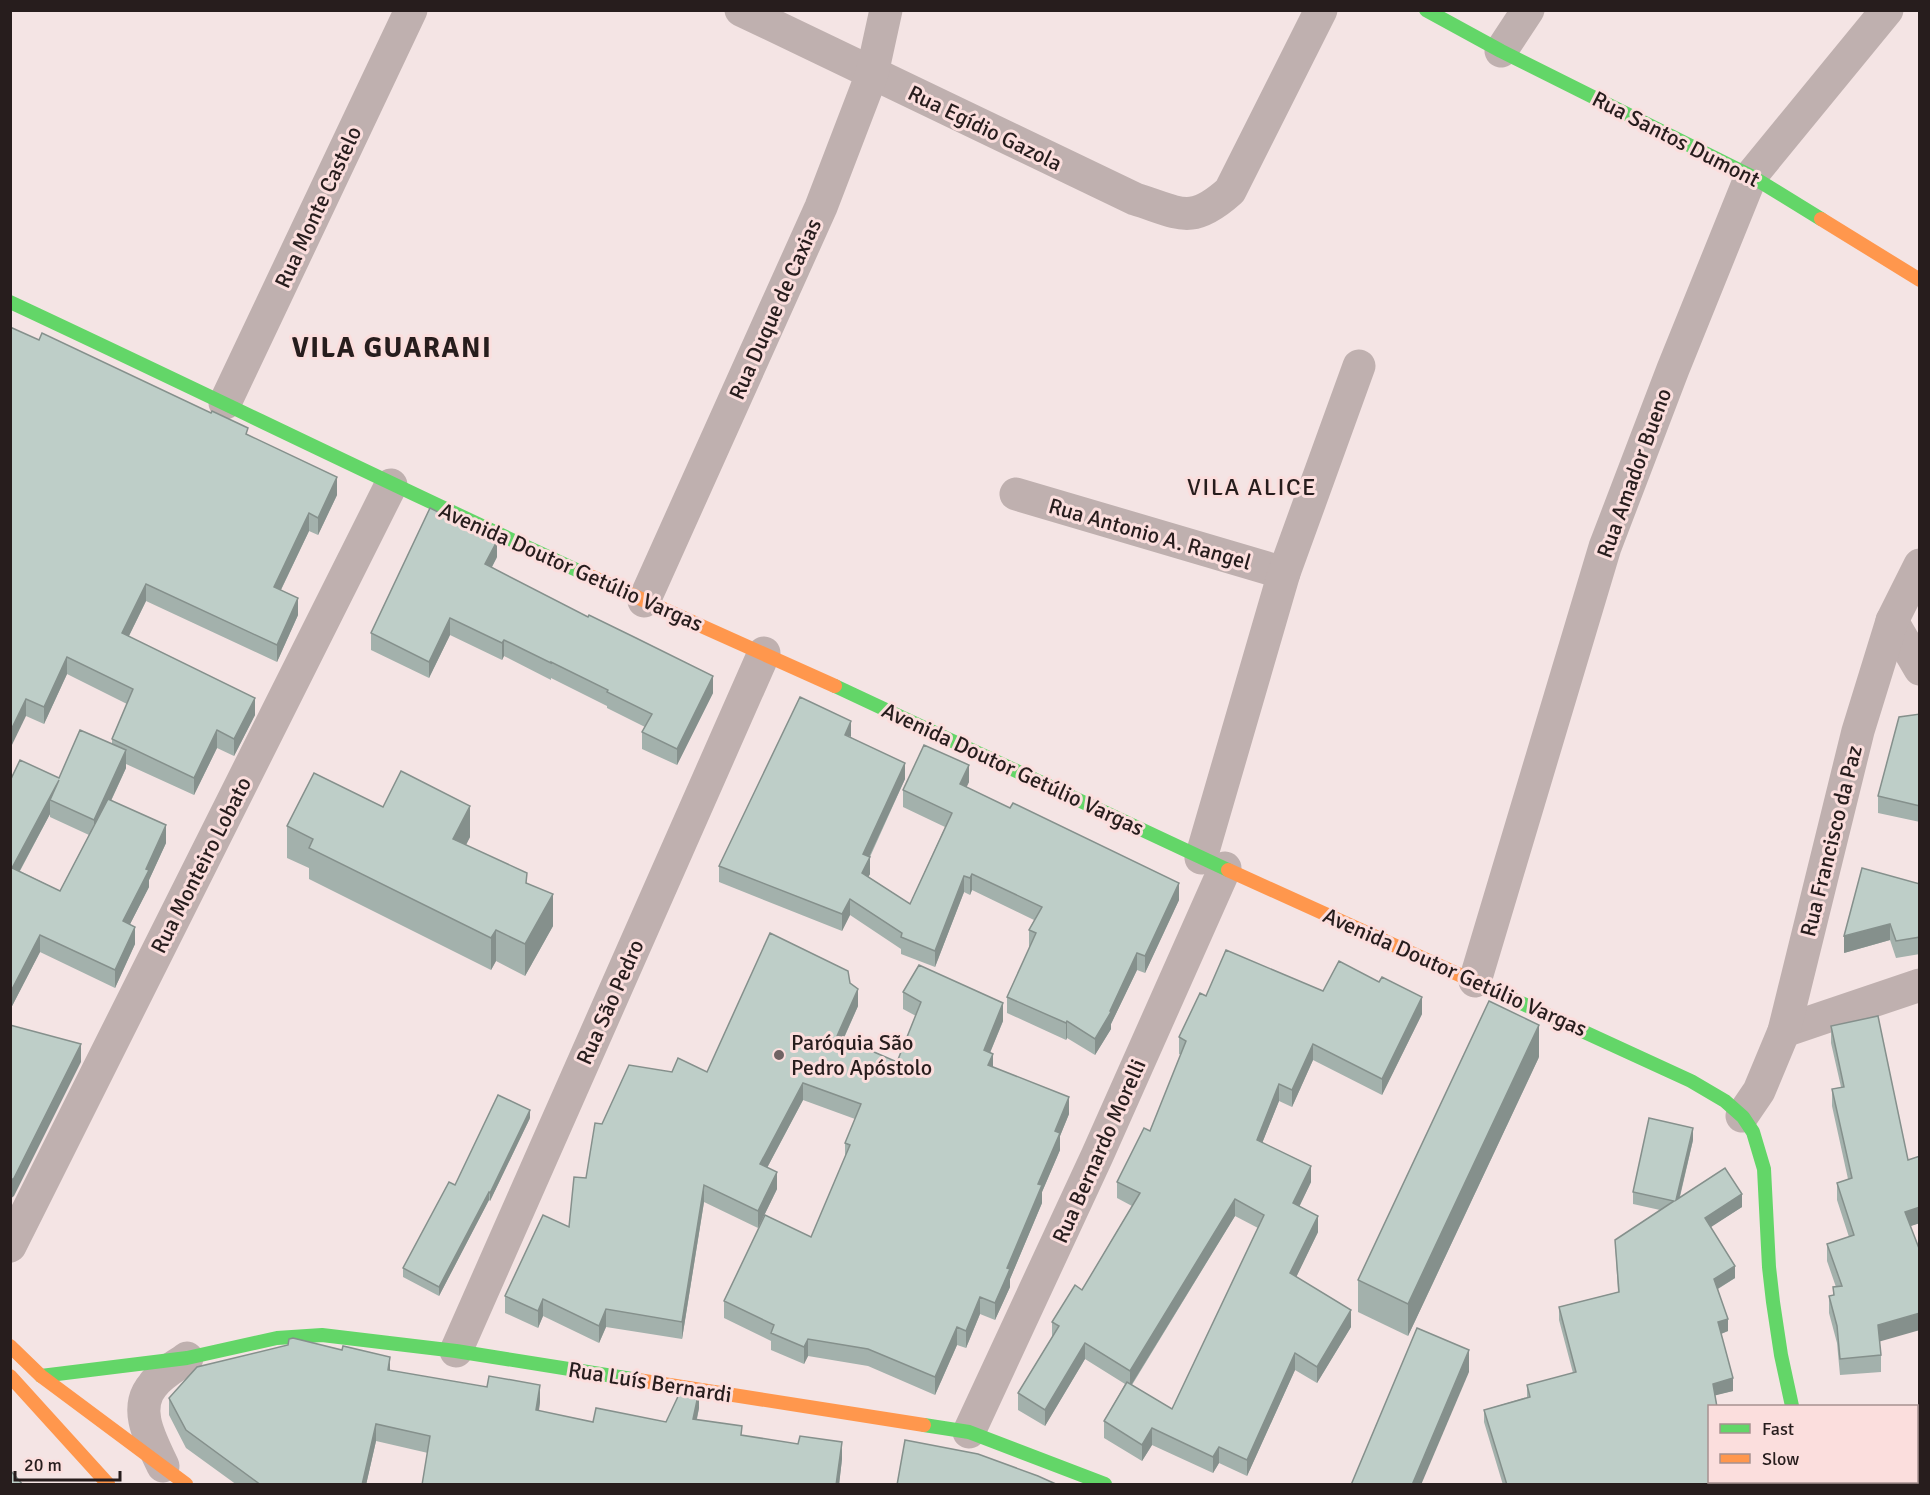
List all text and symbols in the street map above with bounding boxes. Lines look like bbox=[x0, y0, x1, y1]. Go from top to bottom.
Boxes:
street label: Rua Egídio Gazola bbox=[903, 79, 1067, 177]
street label: Rua Santos Dumont bbox=[1588, 85, 1765, 193]
street label: Rua Monte Castelo bbox=[269, 122, 367, 292]
street label: Rua Duque de Caxias bbox=[723, 214, 827, 404]
district label: VILA GUARANI bbox=[292, 331, 492, 365]
street label: Rua Amador Bueno bbox=[1591, 384, 1677, 562]
district label: VILA ALICE bbox=[1187, 472, 1317, 502]
street label: Rua Antonio A. Rangel bbox=[1046, 492, 1254, 576]
street label: Avenida Doutor Getúlio Vargas bbox=[435, 497, 707, 637]
street label: Avenida Doutor Getúlio Vargas bbox=[878, 696, 1148, 842]
street label: Rua Francisco da Paz bbox=[1794, 742, 1868, 939]
street label: Rua Monteiro Lobato bbox=[145, 772, 257, 958]
street label: Avenida Doutor Getúlio Vargas bbox=[1319, 902, 1591, 1042]
street label: Rua São Pedro bbox=[570, 935, 650, 1069]
place label: Paróquia São Pedro Apóstolo bbox=[791, 1029, 932, 1081]
marker: Paróquia São Pedro Apóstolo bbox=[772, 1048, 786, 1062]
street label: Rua Bernardo Morelli bbox=[1046, 1055, 1152, 1247]
street label: Rua Luís Bernardi bbox=[566, 1356, 734, 1408]
legend bbox=[1708, 1405, 1918, 1483]
text: Fast bbox=[1762, 1418, 1794, 1440]
scale bar bbox=[15, 1444, 120, 1482]
text: Slow bbox=[1762, 1448, 1799, 1470]
text: 20 m bbox=[24, 1454, 62, 1476]

